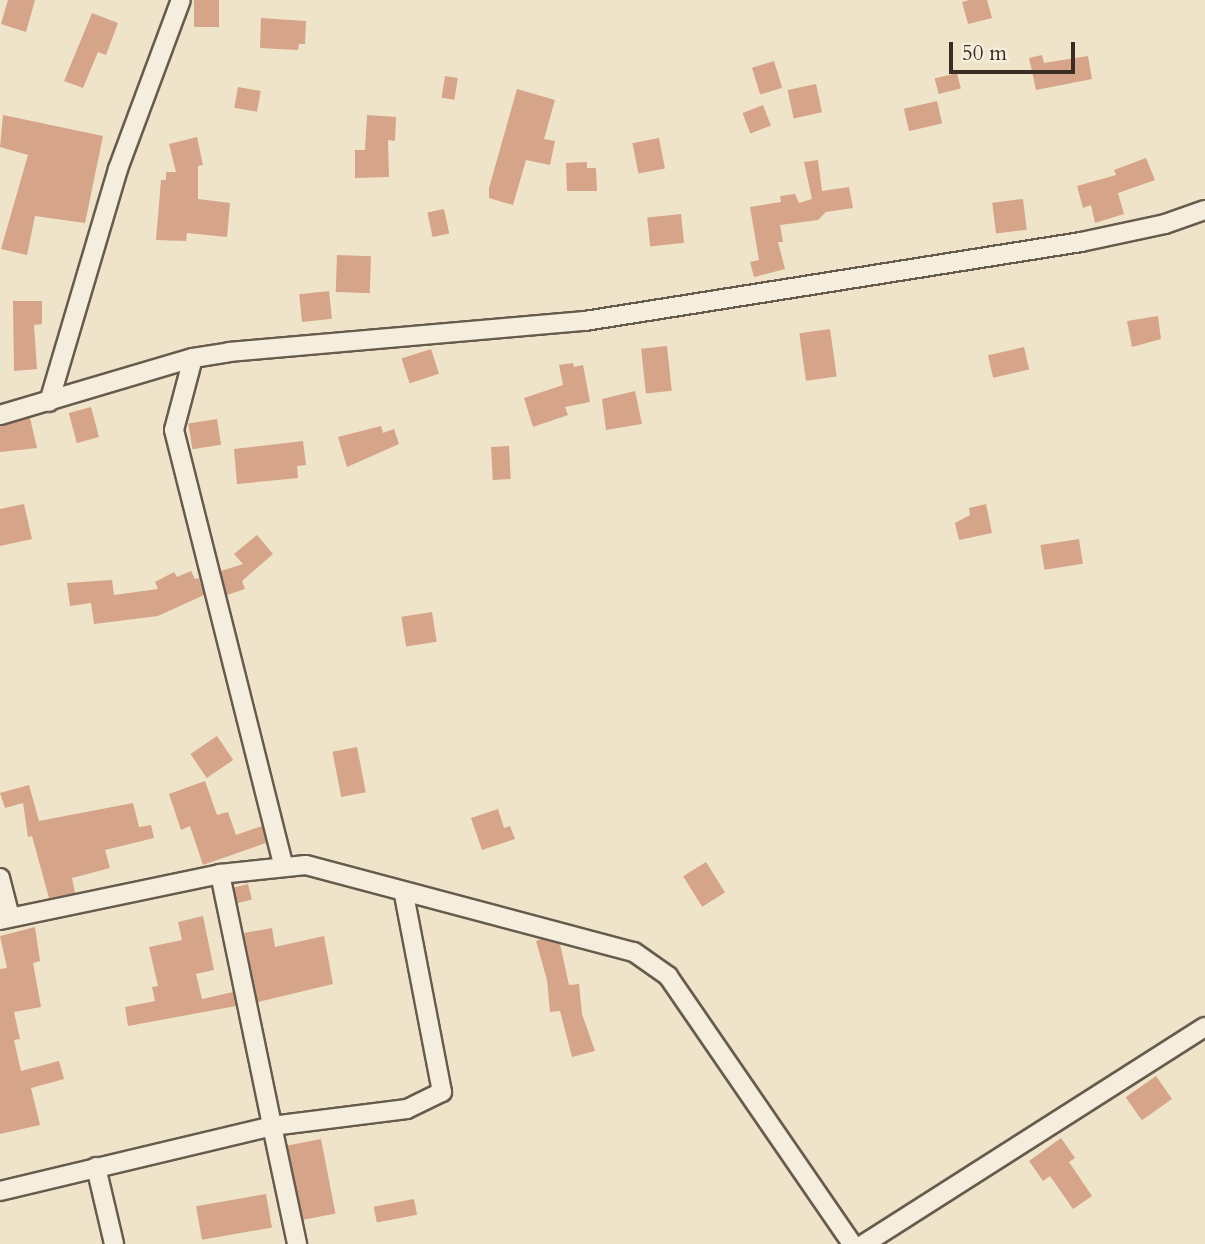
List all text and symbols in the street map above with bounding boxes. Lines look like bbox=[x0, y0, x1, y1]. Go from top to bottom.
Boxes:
scale bar bbox=[953, 28, 1079, 72]
text: 50 m bbox=[962, 39, 1007, 68]

